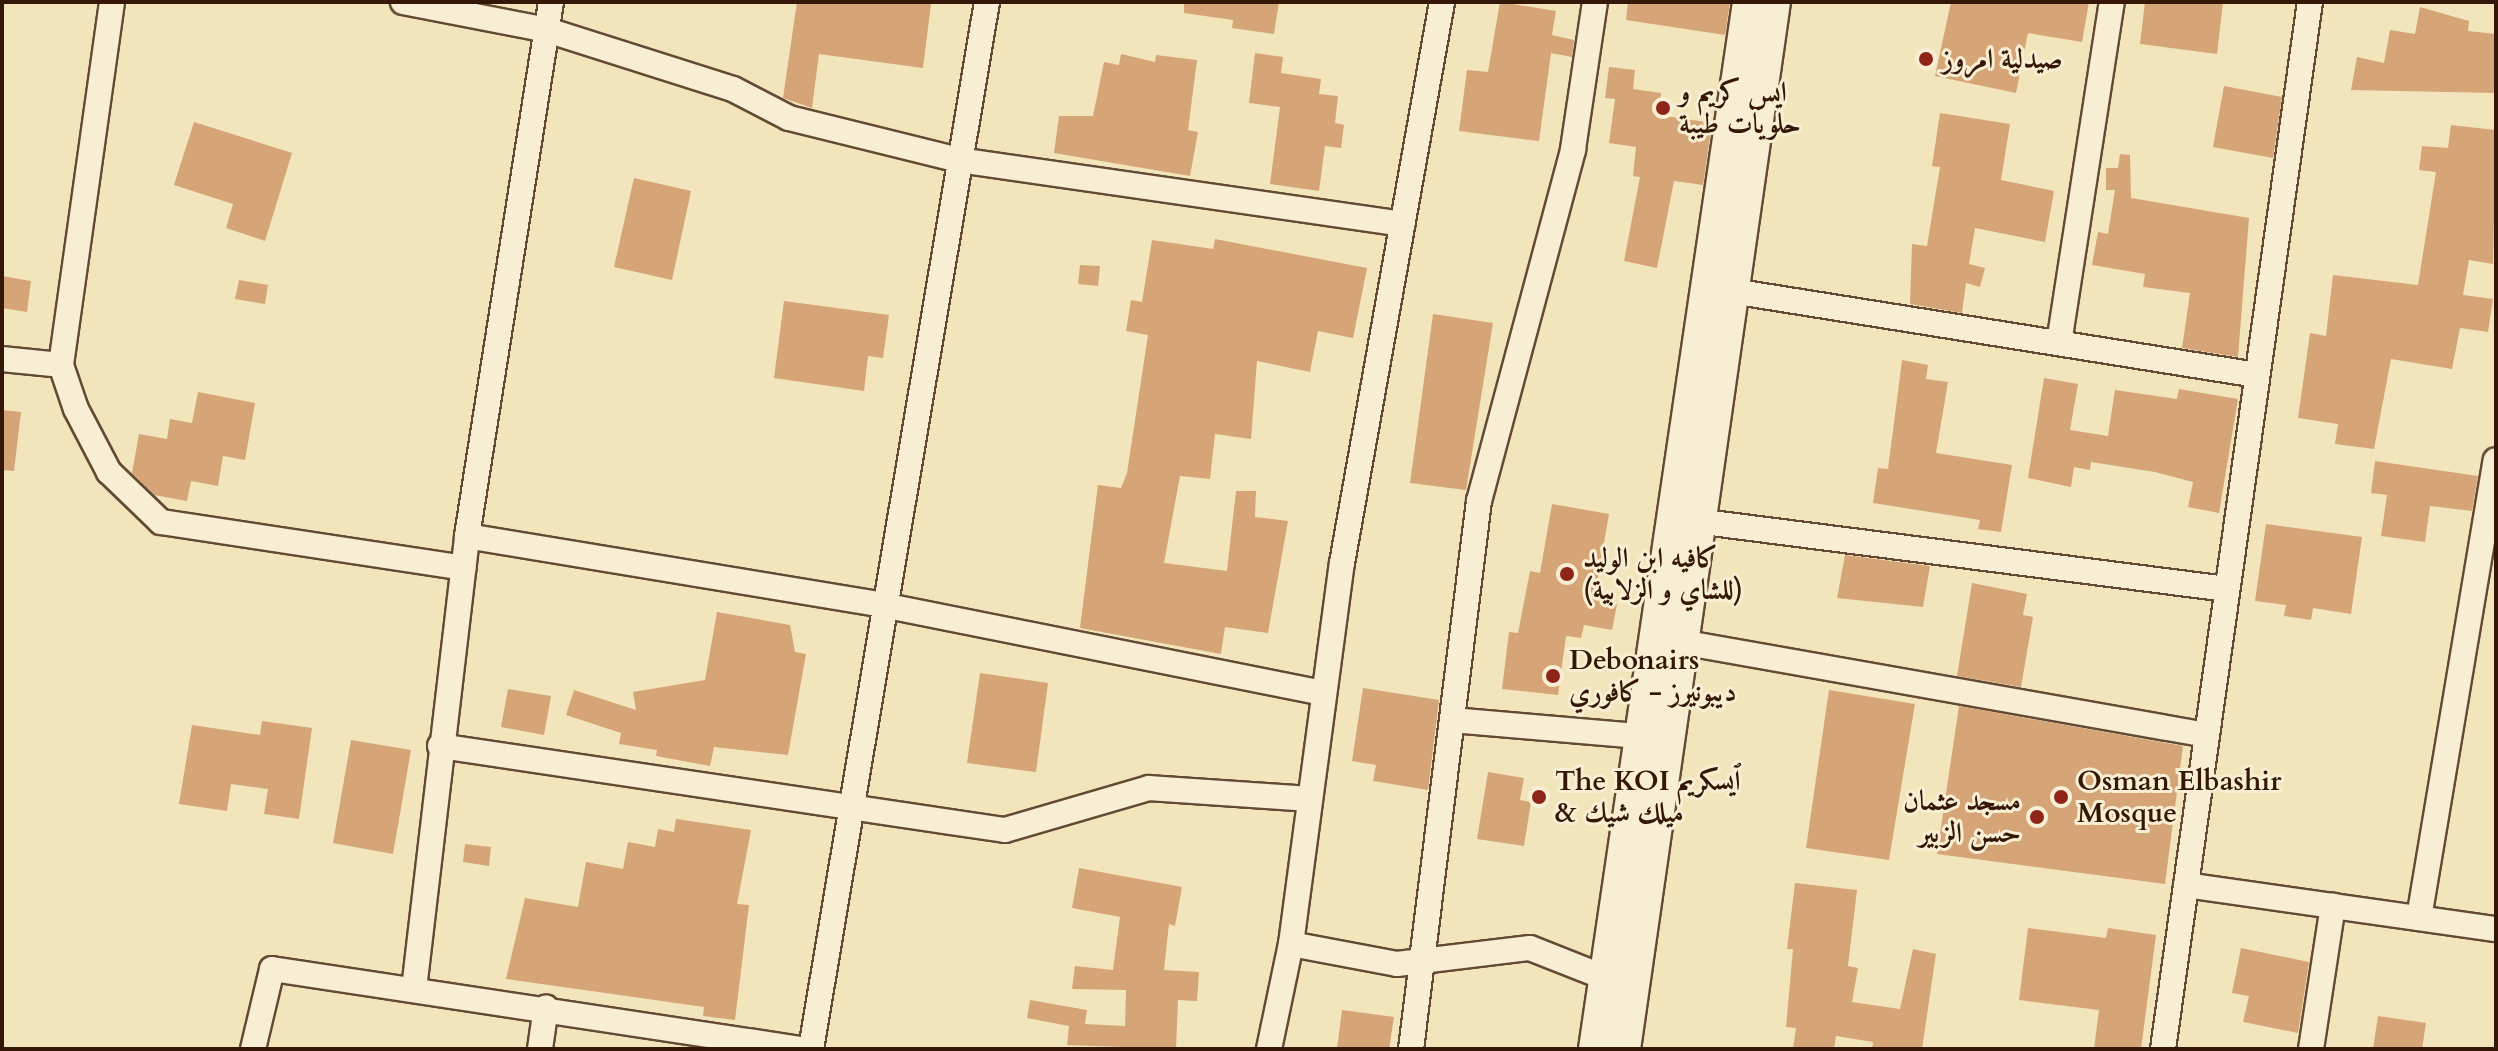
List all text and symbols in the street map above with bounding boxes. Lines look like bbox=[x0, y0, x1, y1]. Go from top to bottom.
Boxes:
place label: صيدلية امروز bbox=[1942, 42, 2063, 76]
marker: صيدلية امروز bbox=[1917, 50, 1935, 68]
place label: ايس كريم و حلويات طيبة bbox=[1679, 75, 1801, 141]
marker: ايس كريم و حلويات طيبة bbox=[1654, 99, 1672, 117]
place label: كافيه ابن الوليد (للشاي و الزلابية) bbox=[1583, 541, 1743, 607]
marker: كافيه ابن الوليد (للشاي و الزلابية) bbox=[1558, 565, 1576, 583]
place label: Debonairs ديبونيرز - كافوري bbox=[1569, 643, 1737, 709]
marker: Debonairs ديبونيرز - كافوري bbox=[1544, 667, 1562, 685]
place label: The KOI ٱيسكريم & ميلك شيك bbox=[1555, 764, 1740, 830]
place label: Osman Elbashir Mosque bbox=[2077, 764, 2282, 830]
place label: مسجد عثمان حسن الزبير bbox=[1903, 784, 2021, 850]
marker: The KOI ٱيسكريم & ميلك شيك bbox=[1530, 788, 1548, 806]
marker: Osman Elbashir Mosque bbox=[2052, 788, 2070, 806]
marker: مسجد عثمان حسن الزبير bbox=[2028, 808, 2046, 826]

